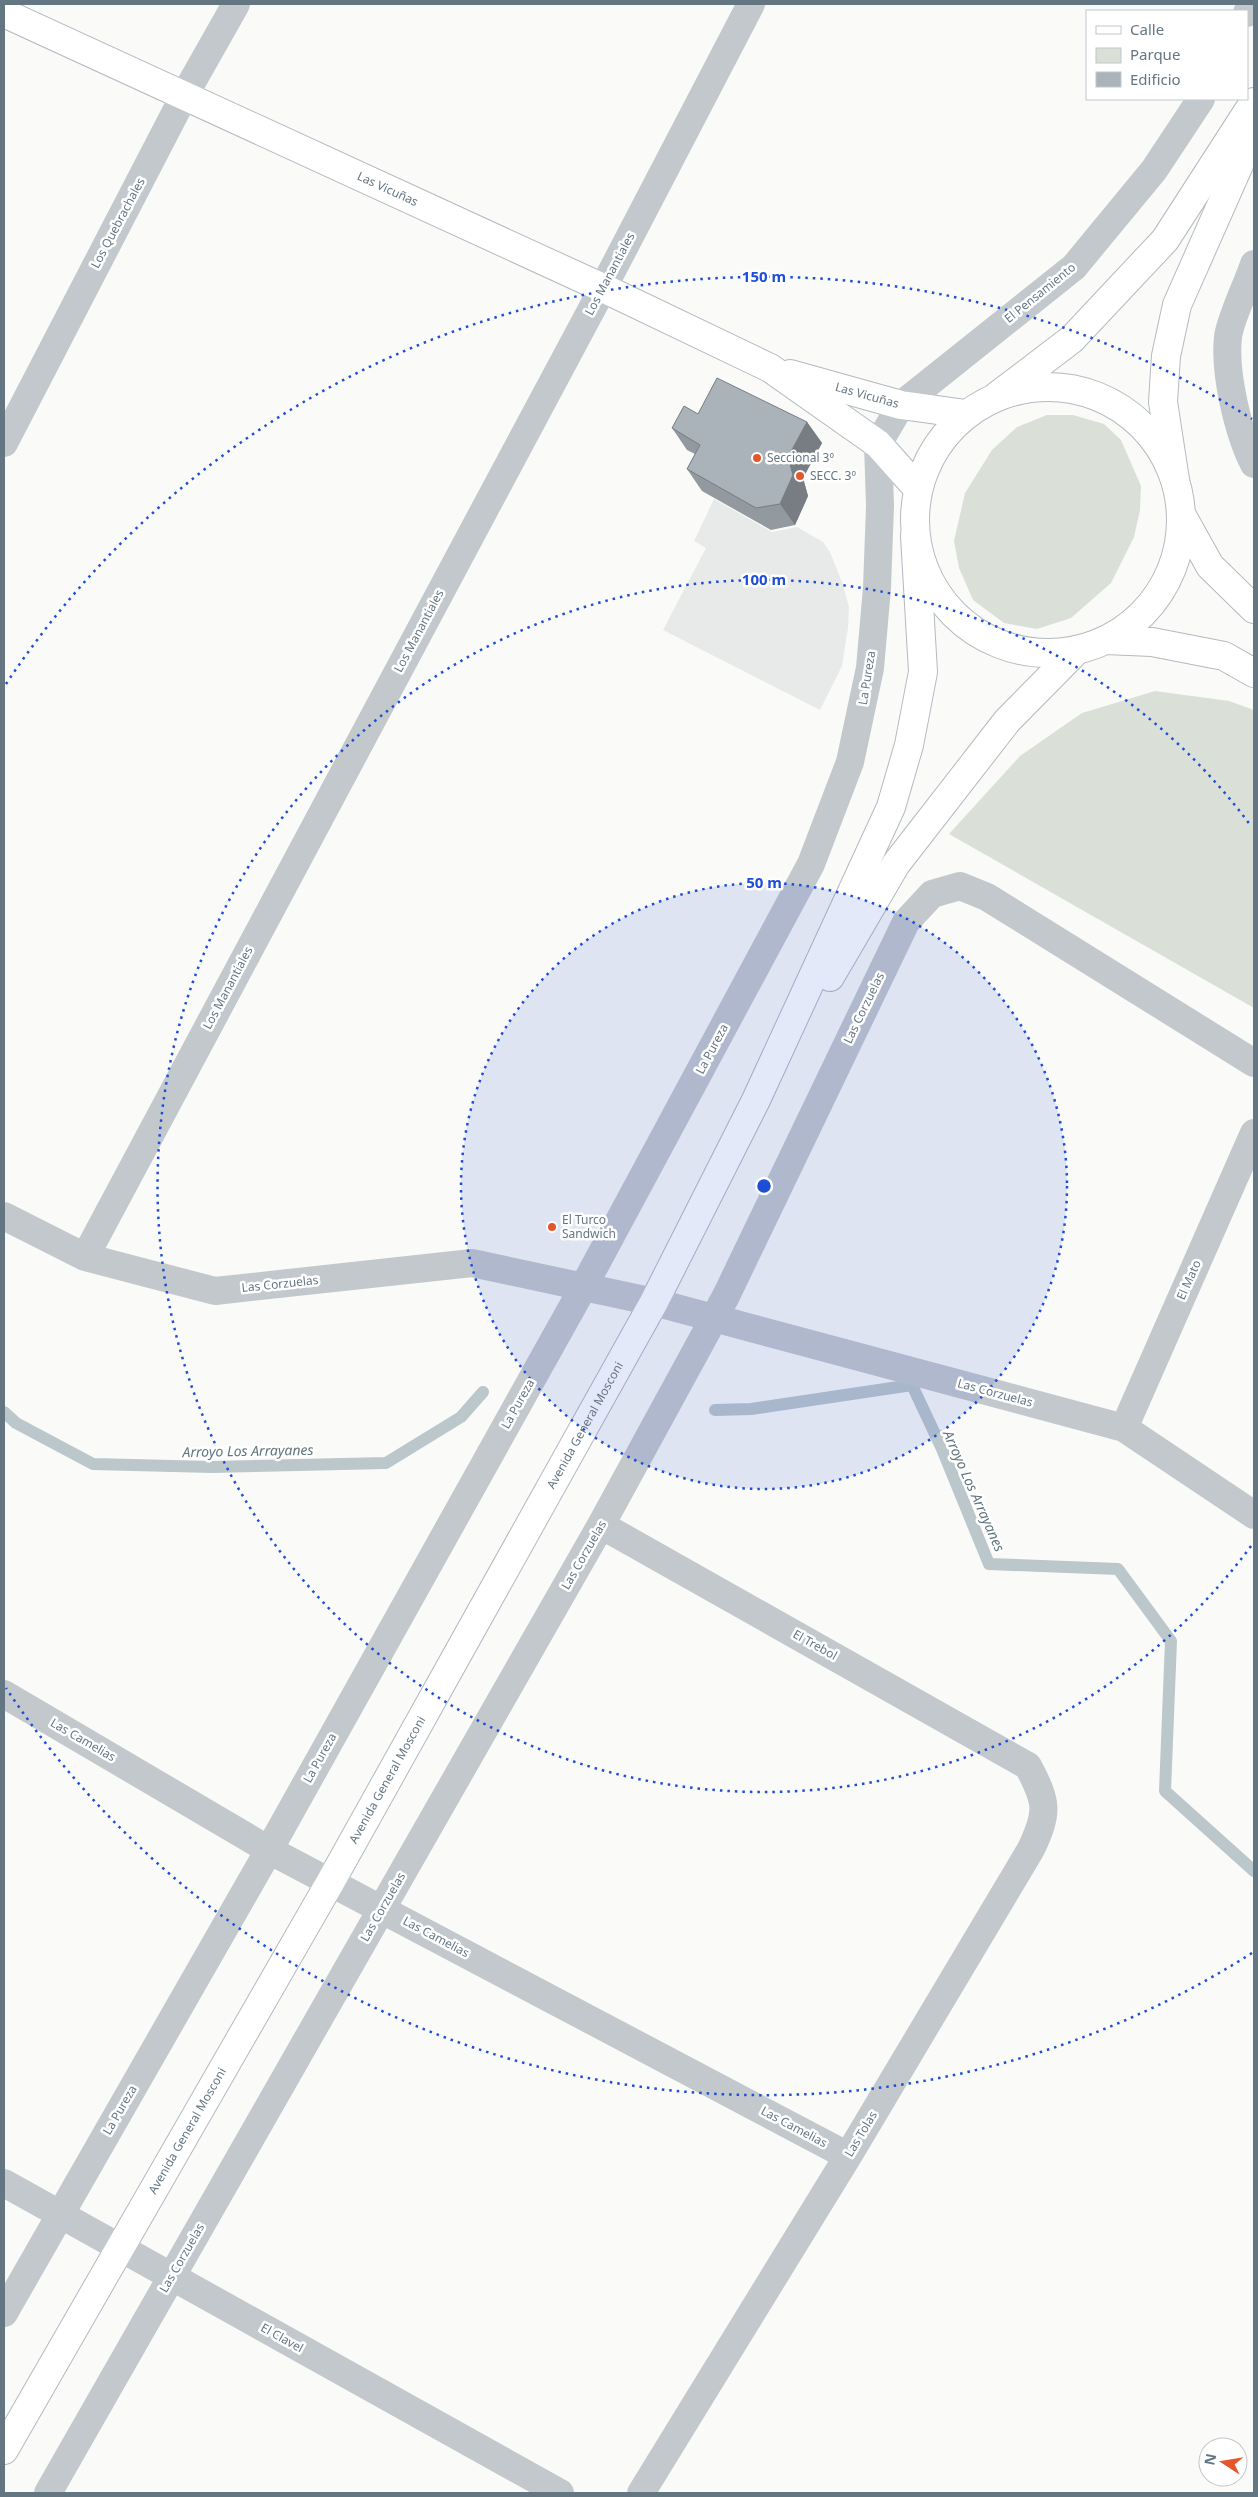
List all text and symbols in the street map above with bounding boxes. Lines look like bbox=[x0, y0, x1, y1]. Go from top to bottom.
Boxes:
legend bbox=[1086, 10, 1248, 100]
text: Calle bbox=[1130, 19, 1164, 39]
text: Parque bbox=[1130, 44, 1180, 64]
text: Edificio bbox=[1130, 69, 1181, 89]
street label: Las Vicuñas bbox=[354, 167, 421, 210]
street label: Los Quebrachales bbox=[87, 174, 149, 271]
street label: Los Manantiales bbox=[581, 229, 639, 318]
street label: El Pensamiento bbox=[1001, 259, 1079, 327]
text: 150 m bbox=[742, 266, 786, 286]
street label: Las Vicuñas bbox=[833, 378, 901, 412]
place label: Seccional 3º bbox=[767, 449, 834, 466]
marker: Seccional 3º bbox=[751, 452, 763, 464]
place label: SECC. 3º bbox=[810, 467, 856, 484]
marker: SECC. 3º bbox=[794, 470, 806, 482]
text: 100 m bbox=[742, 569, 786, 589]
street label: Los Manantiales bbox=[390, 586, 448, 675]
street label: La Pureza bbox=[854, 650, 879, 706]
text: 50 m bbox=[746, 872, 782, 892]
street label: Los Manantiales bbox=[199, 943, 257, 1032]
street label: Las Corzuelas bbox=[839, 969, 888, 1046]
street label: La Pureza bbox=[691, 1021, 732, 1077]
centre of rings bbox=[755, 1177, 773, 1195]
place label: El Turco Sandwich bbox=[562, 1211, 616, 1242]
marker: El Turco Sandwich bbox=[546, 1221, 558, 1233]
street label: El Mato bbox=[1172, 1257, 1205, 1302]
street label: Las Corzuelas bbox=[241, 1271, 319, 1296]
street label: Avenida General Mosconi bbox=[542, 1358, 627, 1492]
street label: Las Corzuelas bbox=[956, 1374, 1035, 1411]
street label: La Pureza bbox=[497, 1376, 538, 1432]
water label: Arroyo Los Arrayanes bbox=[939, 1426, 1010, 1554]
water label: Arroyo Los Arrayanes bbox=[181, 1440, 314, 1461]
street label: Las Corzuelas bbox=[557, 1517, 610, 1592]
street label: El Trebol bbox=[790, 1625, 840, 1664]
street label: Avenida General Mosconi bbox=[345, 1713, 429, 1846]
street label: Las Camelias bbox=[47, 1714, 119, 1765]
street label: La Pureza bbox=[299, 1730, 340, 1786]
street label: Las Corzuelas bbox=[356, 1869, 409, 1944]
street label: Las Camelias bbox=[400, 1912, 473, 1961]
street label: Avenida General Mosconi bbox=[144, 2064, 230, 2197]
street label: La Pureza bbox=[99, 2082, 141, 2138]
street label: Las Camelias bbox=[758, 2102, 831, 2151]
street label: Las Tolas bbox=[840, 2107, 881, 2160]
street label: Las Corzuelas bbox=[155, 2220, 208, 2295]
street label: El Clavel bbox=[258, 2319, 307, 2356]
north arrow bbox=[1198, 2437, 1248, 2487]
text: N bbox=[1199, 2452, 1220, 2467]

